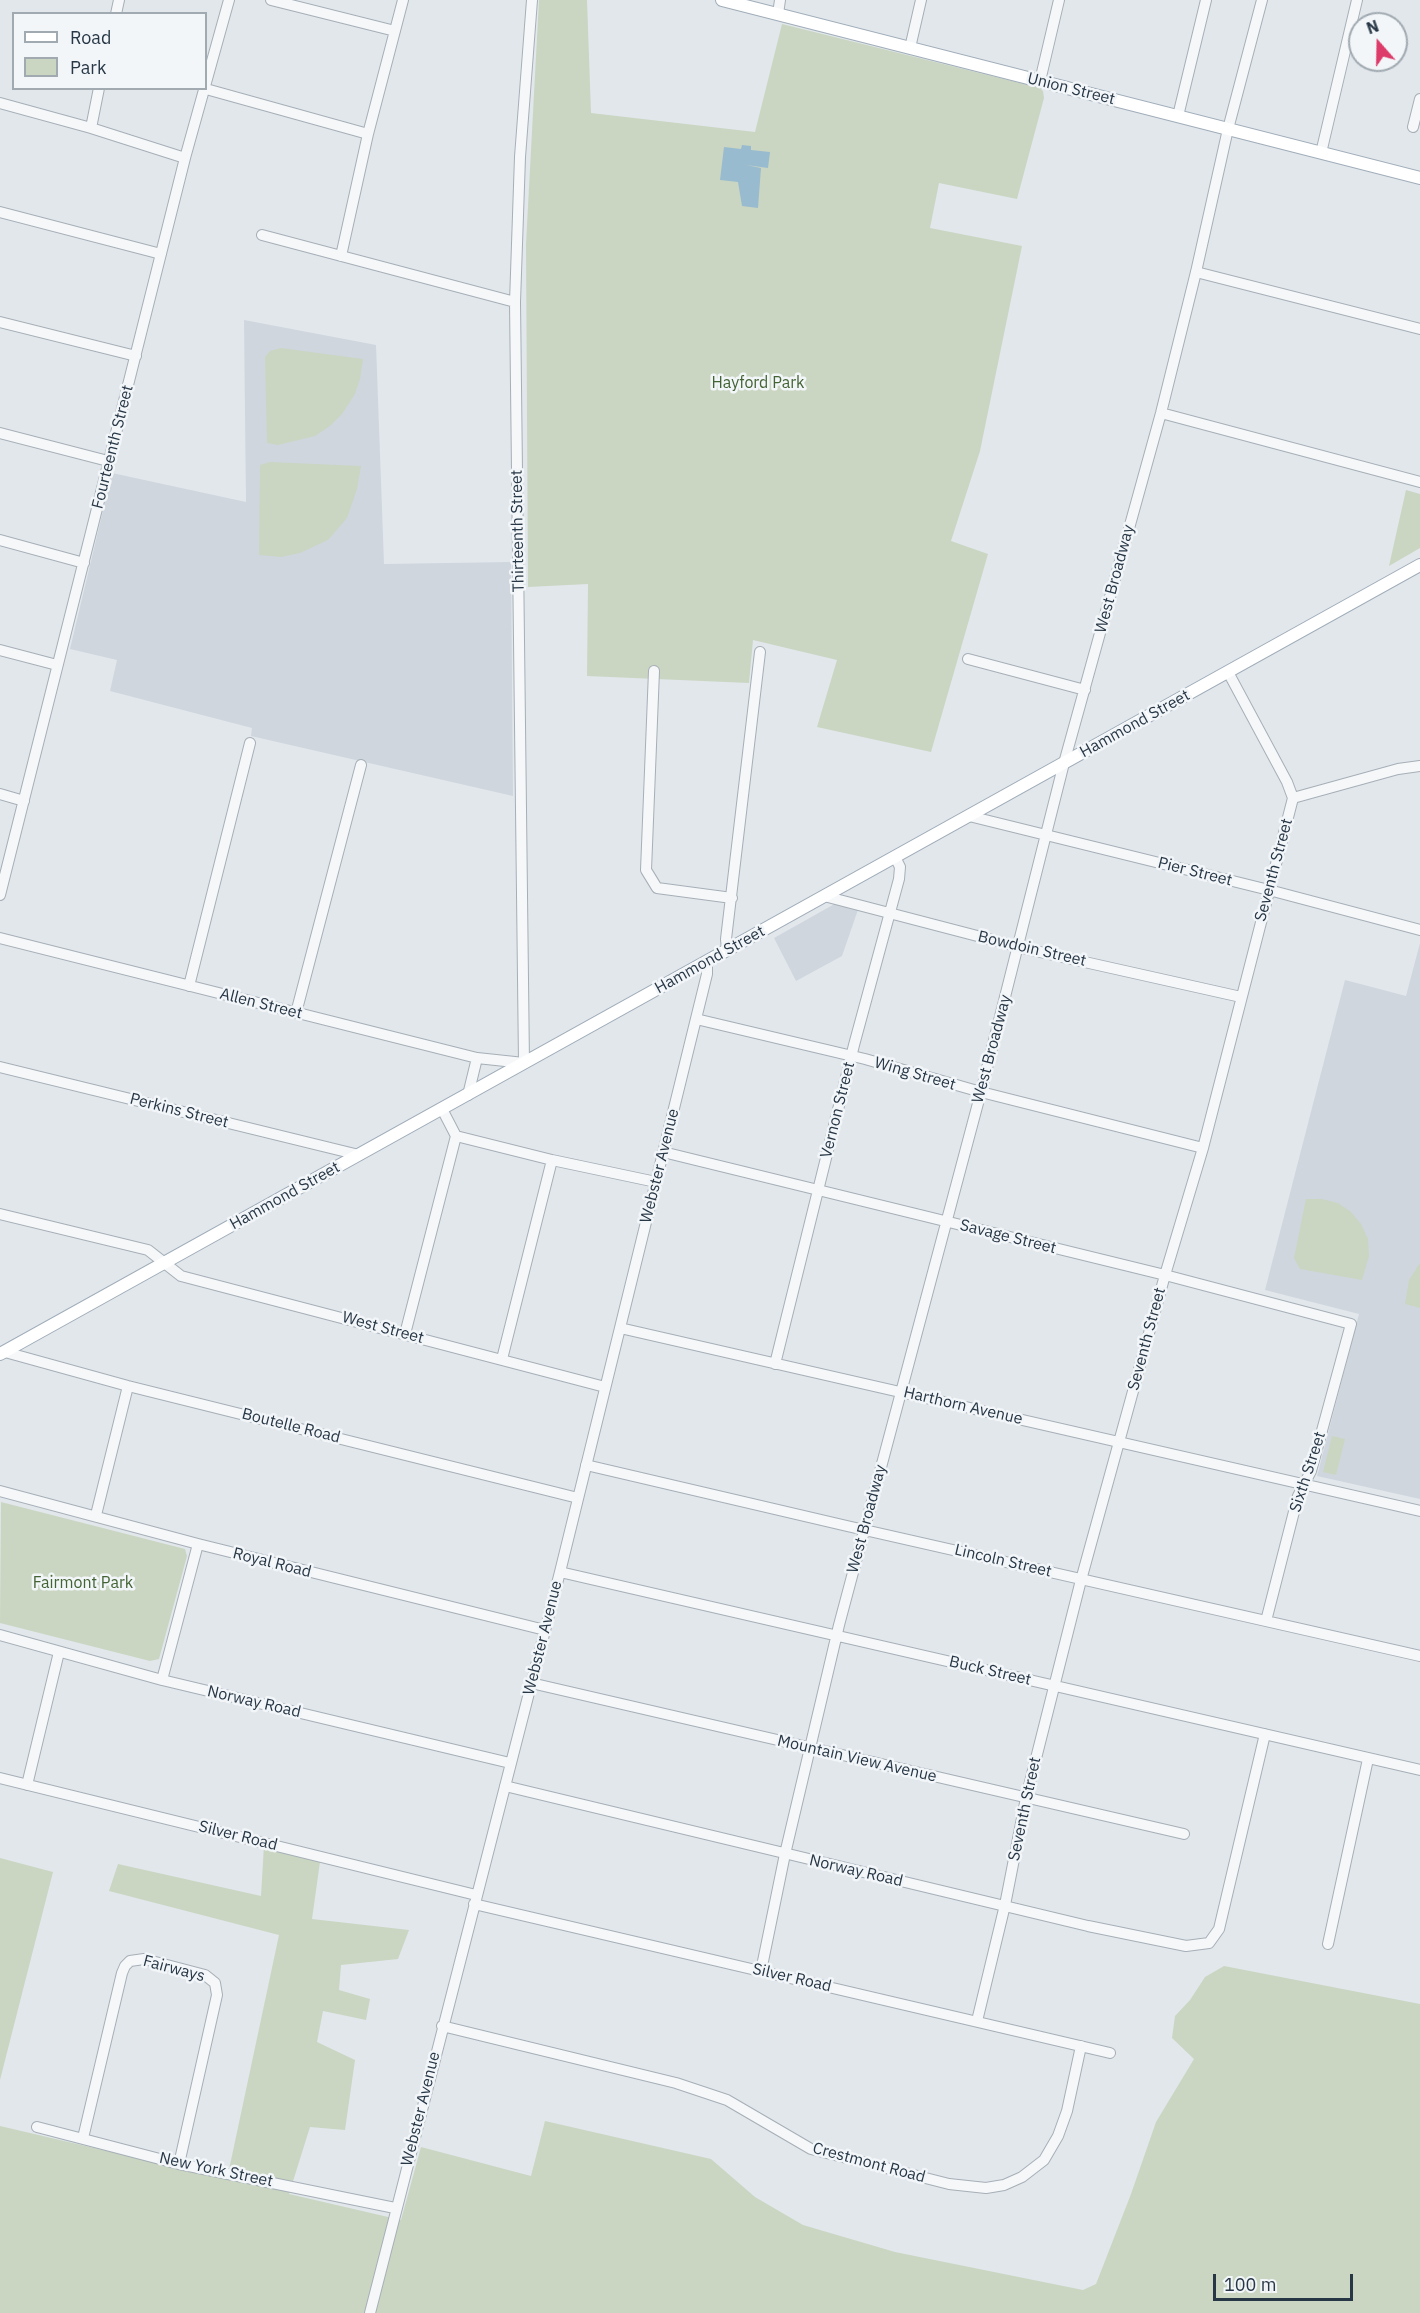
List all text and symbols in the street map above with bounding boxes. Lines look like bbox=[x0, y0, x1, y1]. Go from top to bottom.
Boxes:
legend bbox=[12, 12, 207, 90]
north arrow bbox=[1348, 12, 1408, 72]
text: N bbox=[1364, 16, 1381, 38]
text: Road bbox=[70, 26, 111, 49]
text: Park bbox=[70, 56, 106, 79]
street label: Union Street bbox=[1025, 69, 1117, 109]
park label: Hayford Park bbox=[711, 373, 805, 393]
street label: Fourteenth Street bbox=[88, 383, 138, 511]
street label: Thirteenth Street bbox=[507, 469, 529, 593]
street label: West Broadway bbox=[1091, 523, 1139, 635]
street label: Hammond Street bbox=[1077, 686, 1193, 762]
street label: Seventh Street bbox=[1251, 816, 1297, 924]
street label: Pier Street bbox=[1156, 853, 1234, 891]
street label: Hammond Street bbox=[652, 922, 768, 998]
street label: Bowdoin Street bbox=[976, 927, 1088, 971]
street label: Allen Street bbox=[218, 984, 304, 1024]
street label: West Broadway bbox=[968, 993, 1016, 1105]
street label: Wing Street bbox=[872, 1053, 958, 1095]
street label: Vernon Street bbox=[817, 1060, 859, 1160]
street label: Perkins Street bbox=[128, 1089, 230, 1133]
street label: Webster Avenue bbox=[637, 1107, 683, 1225]
street label: Hammond Street bbox=[227, 1158, 343, 1234]
street label: Savage Street bbox=[958, 1216, 1058, 1258]
street label: Seventh Street bbox=[1124, 1285, 1170, 1393]
street label: West Street bbox=[340, 1308, 426, 1348]
street label: Harthorn Avenue bbox=[902, 1383, 1024, 1429]
street label: Boutelle Road bbox=[240, 1404, 342, 1448]
street label: Sixth Street bbox=[1286, 1429, 1330, 1515]
street label: West Broadway bbox=[843, 1463, 891, 1575]
street label: Lincoln Street bbox=[953, 1540, 1053, 1582]
street label: Royal Road bbox=[231, 1544, 313, 1582]
park label: Fairmont Park bbox=[33, 1573, 133, 1593]
street label: Webster Avenue bbox=[520, 1579, 566, 1697]
street label: Buck Street bbox=[947, 1652, 1033, 1690]
street label: Norway Road bbox=[205, 1682, 303, 1722]
street label: Mountain View Avenue bbox=[775, 1731, 939, 1787]
street label: Seventh Street bbox=[1005, 1755, 1045, 1863]
street label: Silver Road bbox=[197, 1817, 279, 1855]
street label: Norway Road bbox=[807, 1851, 905, 1891]
street label: Fairways bbox=[141, 1952, 207, 1986]
street label: Silver Road bbox=[751, 1960, 833, 1996]
street label: Webster Avenue bbox=[398, 2050, 444, 2168]
street label: Crestmont Road bbox=[810, 2139, 928, 2187]
street label: New York Street bbox=[157, 2149, 275, 2191]
scale bar bbox=[1216, 2262, 1356, 2300]
text: 100 m bbox=[1224, 2273, 1276, 2296]

